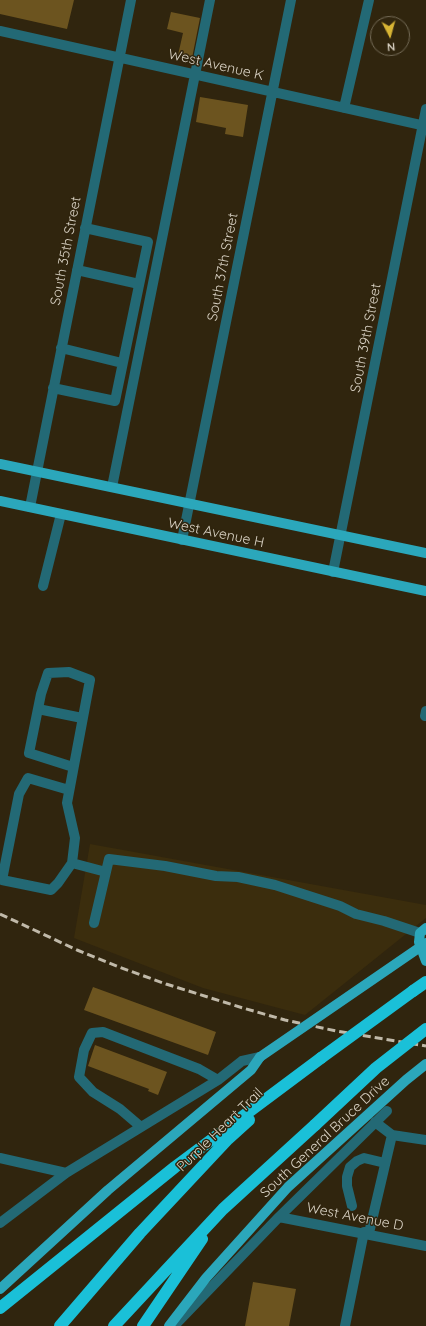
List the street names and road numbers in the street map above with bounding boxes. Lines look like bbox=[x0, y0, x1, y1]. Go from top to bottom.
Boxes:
street label: West Avenue K bbox=[167, 46, 265, 84]
street label: South 35th Street bbox=[47, 195, 85, 307]
street label: South 37th Street bbox=[204, 211, 242, 323]
street label: South 39th Street bbox=[347, 282, 385, 394]
street label: West Avenue H bbox=[166, 515, 266, 551]
street label: South General Bruce Drive bbox=[257, 1073, 393, 1201]
street label: Purple Heart Trail bbox=[174, 1085, 266, 1175]
street label: West Avenue D bbox=[305, 1199, 405, 1235]

